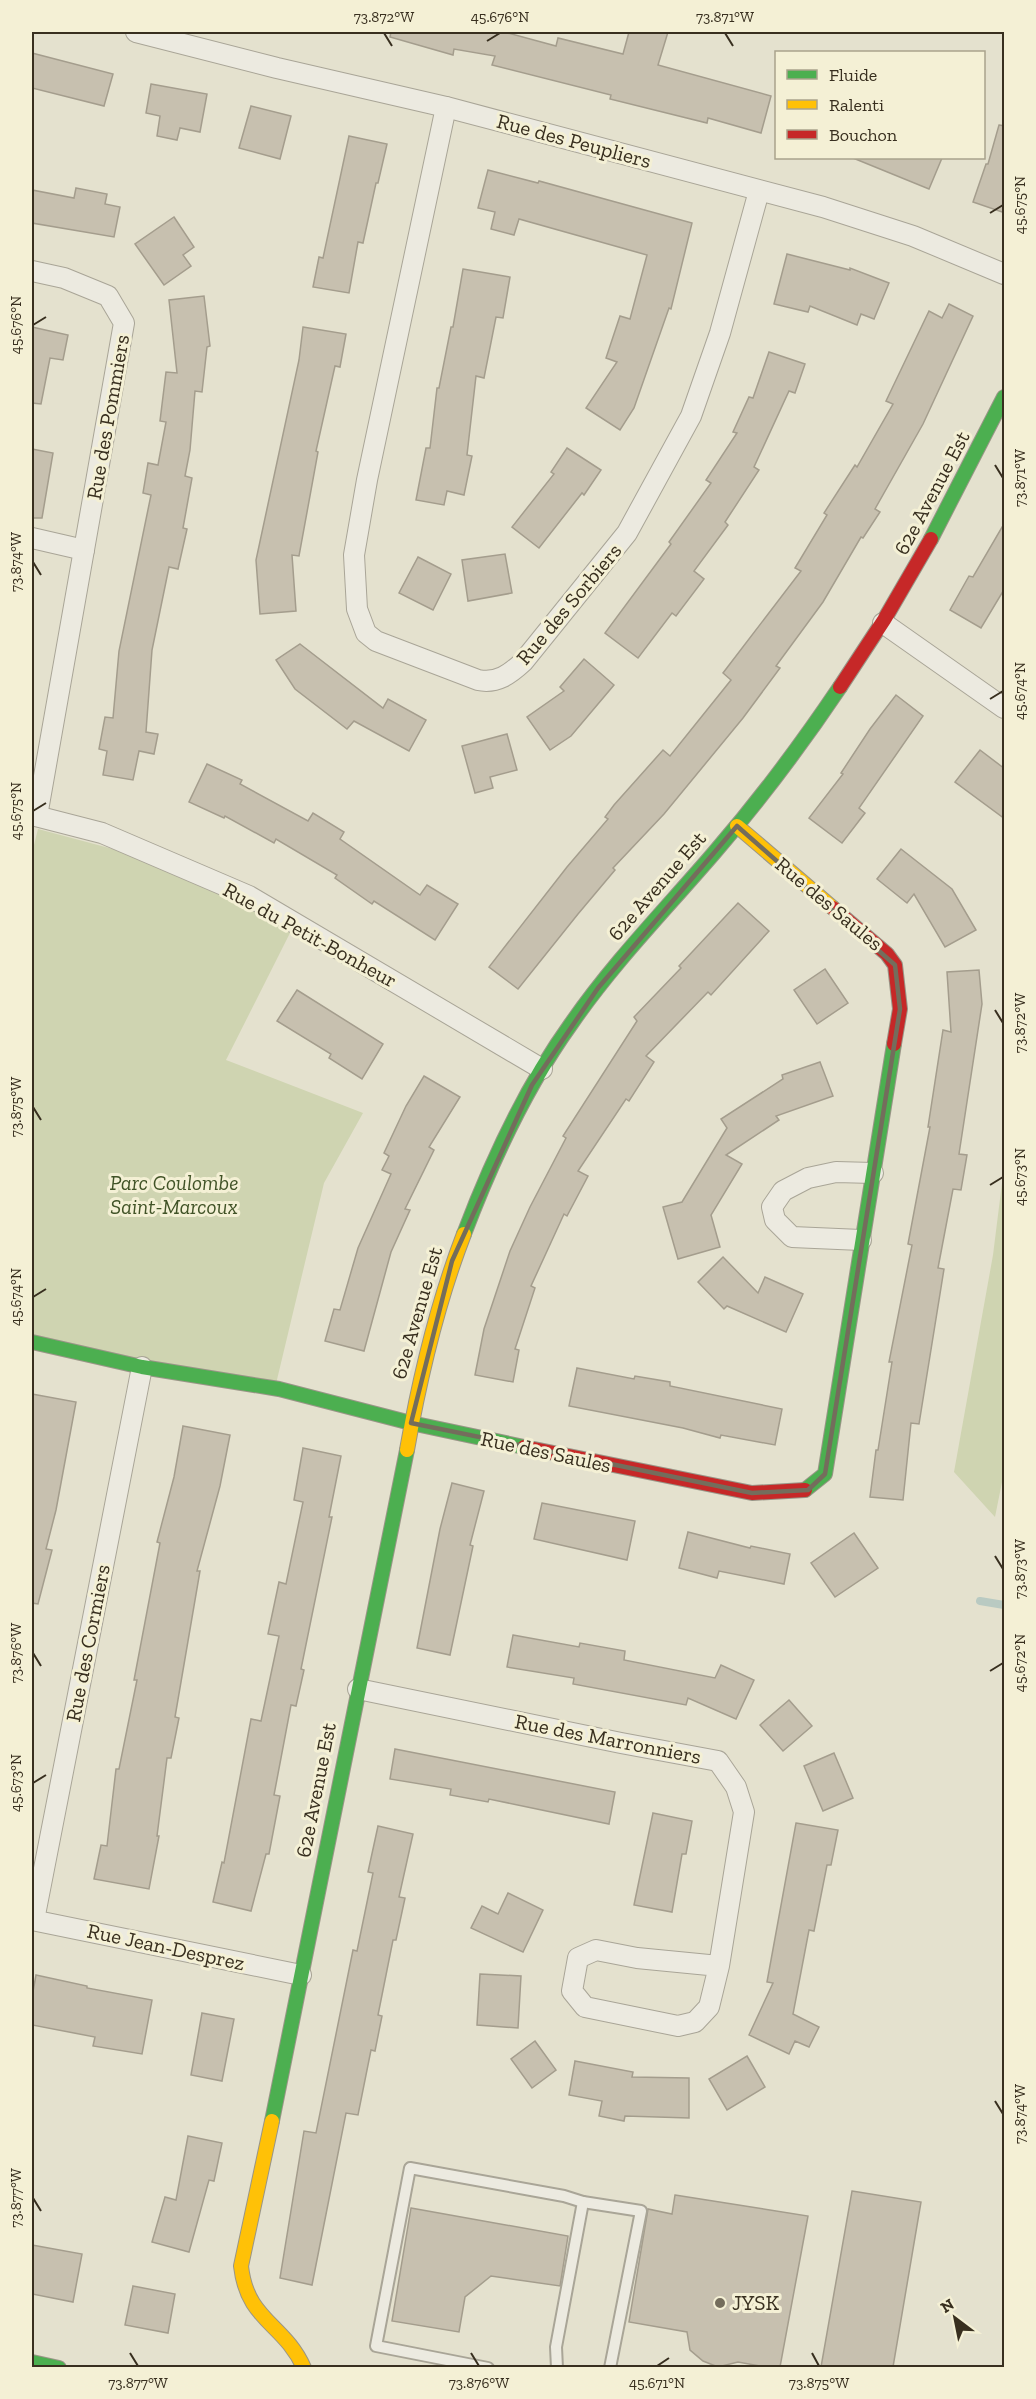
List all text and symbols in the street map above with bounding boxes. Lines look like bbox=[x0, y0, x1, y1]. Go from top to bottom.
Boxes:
text: 73.872°W bbox=[354, 8, 414, 26]
text: 45.676°N bbox=[471, 8, 529, 26]
text: 73.871°W bbox=[696, 8, 754, 26]
legend bbox=[775, 51, 985, 159]
text: Fluide bbox=[829, 64, 877, 86]
text: Ralenti bbox=[829, 94, 884, 116]
street label: Rue des Peupliers bbox=[494, 108, 654, 173]
text: Bouchon bbox=[829, 124, 898, 146]
text: 45.675°N bbox=[1011, 176, 1029, 234]
text: 45.676°N bbox=[7, 296, 25, 354]
street label: Rue des Pommiers bbox=[81, 332, 134, 501]
street label: 62e Avenue Est bbox=[888, 426, 975, 559]
text: 73.871°W bbox=[1011, 449, 1029, 507]
text: 73.874°W bbox=[7, 532, 25, 592]
street label: Rue des Sorbiers bbox=[511, 538, 627, 669]
text: 45.674°N bbox=[1011, 662, 1029, 720]
text: 45.675°N bbox=[7, 782, 25, 840]
street label: 62e Avenue Est bbox=[602, 826, 711, 945]
street label: Rue des Saules bbox=[771, 851, 888, 956]
street label: Rue du Petit-Bonheur bbox=[219, 876, 402, 993]
text: 73.872°W bbox=[1011, 993, 1029, 1053]
text: 73.875°W bbox=[7, 1077, 25, 1137]
text: 45.673°N bbox=[1011, 1148, 1029, 1206]
park label: Parc Coulombe Saint-Marcoux bbox=[110, 1170, 238, 1219]
street label: 62e Avenue Est bbox=[386, 1244, 447, 1382]
text: 45.674°N bbox=[7, 1268, 25, 1326]
street label: Rue des Saules bbox=[479, 1426, 614, 1478]
text: 73.873°W bbox=[1011, 1539, 1029, 1599]
street label: Rue des Cormiers bbox=[60, 1562, 115, 1724]
text: 73.876°W bbox=[7, 1623, 25, 1683]
text: 45.672°N bbox=[1011, 1634, 1029, 1692]
street label: Rue des Marronniers bbox=[513, 1708, 703, 1769]
street label: 62e Avenue Est bbox=[290, 1720, 341, 1859]
text: 45.673°N bbox=[7, 1754, 25, 1812]
street label: Rue Jean-Desprez bbox=[85, 1918, 247, 1975]
text: 73.874°W bbox=[1011, 2084, 1029, 2144]
text: 73.877°W bbox=[7, 2168, 25, 2228]
north arrow bbox=[925, 2288, 985, 2348]
place label: JYSK bbox=[732, 2290, 779, 2315]
text: N bbox=[937, 2294, 958, 2317]
marker: JYSK bbox=[713, 2296, 727, 2310]
text: 73.877°W bbox=[108, 2374, 168, 2392]
text: 73.876°W bbox=[449, 2374, 509, 2392]
text: 45.671°N bbox=[629, 2374, 685, 2392]
text: 73.875°W bbox=[789, 2374, 849, 2392]

